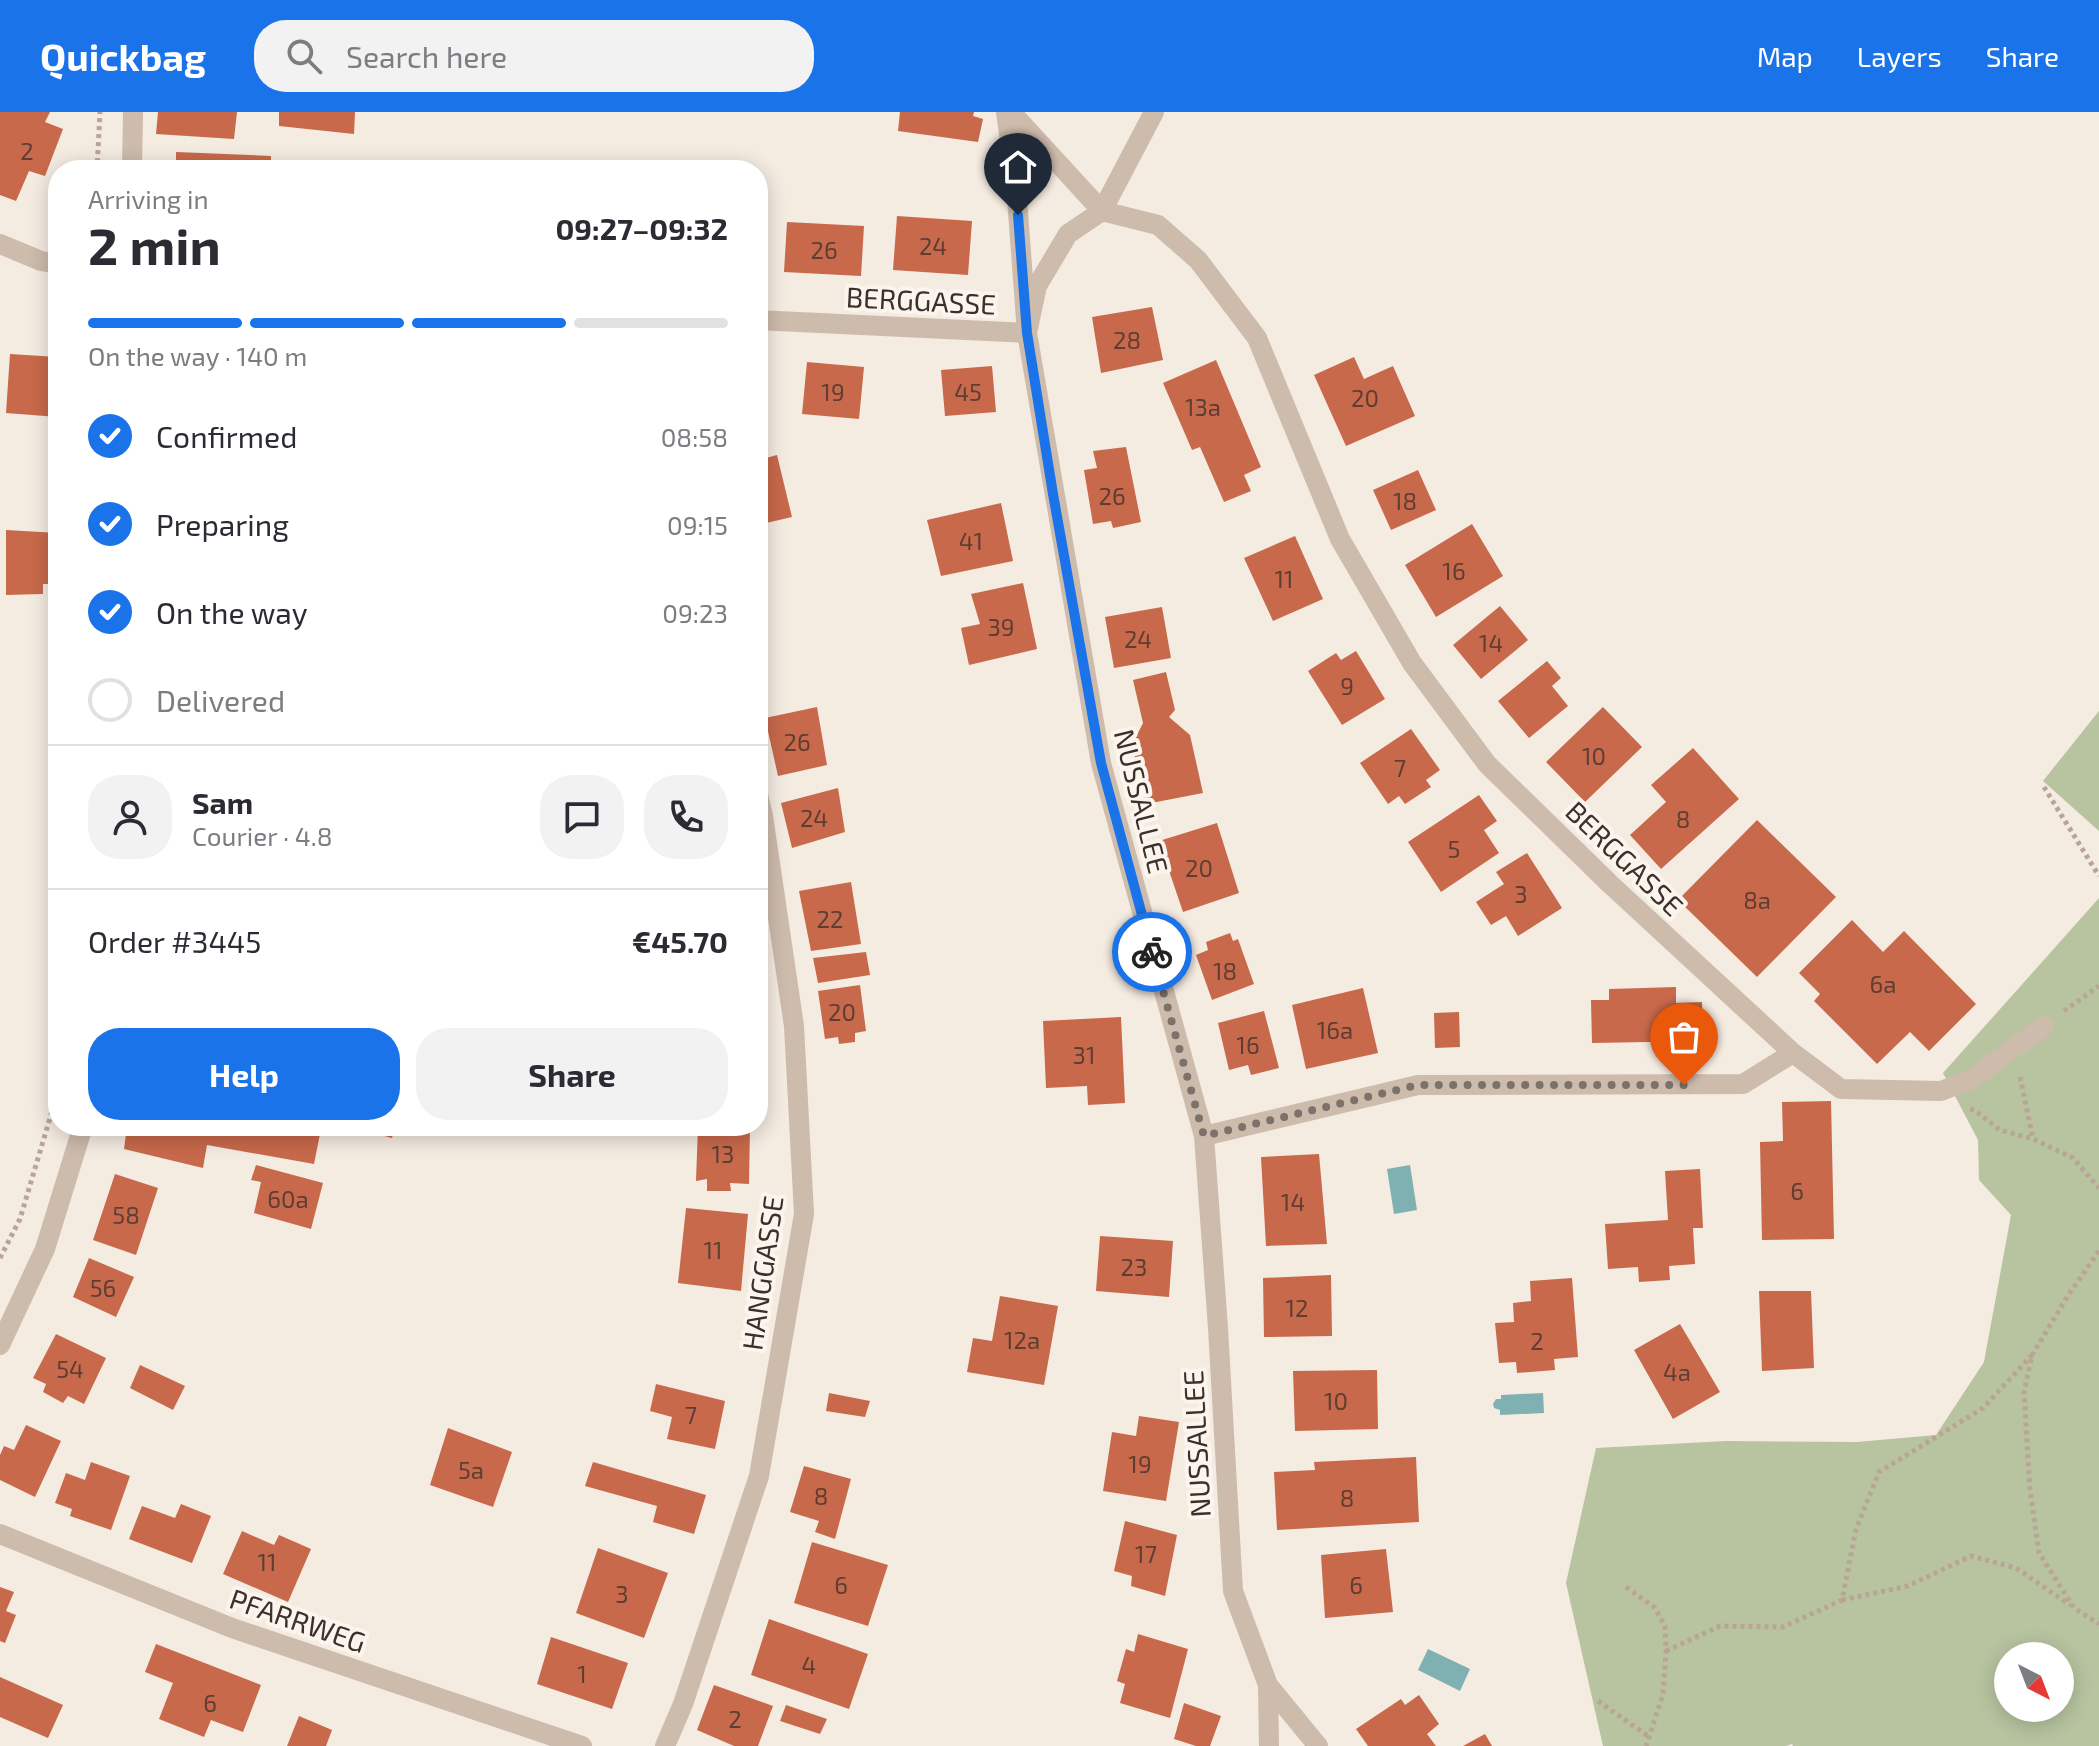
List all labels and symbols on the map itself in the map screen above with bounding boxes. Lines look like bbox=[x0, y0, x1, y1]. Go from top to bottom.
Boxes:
pin bbox=[984, 133, 1052, 215]
house number: 2 bbox=[20, 136, 34, 165]
house number: 24 bbox=[919, 231, 947, 260]
house number: 26 bbox=[810, 235, 838, 264]
street label: BERGGASSE bbox=[845, 279, 997, 321]
house number: 28 bbox=[1113, 325, 1141, 354]
house number: 19 bbox=[821, 377, 845, 406]
house number: 45 bbox=[954, 377, 982, 406]
house number: 20 bbox=[1351, 383, 1379, 412]
house number: 13a bbox=[1185, 392, 1221, 421]
house number: 26 bbox=[1098, 481, 1126, 510]
house number: 18 bbox=[1393, 486, 1417, 515]
house number: 41 bbox=[959, 526, 983, 555]
house number: 16 bbox=[1442, 556, 1466, 585]
house number: 11 bbox=[1274, 564, 1294, 593]
house number: 39 bbox=[987, 612, 1015, 641]
house number: 24 bbox=[1124, 624, 1152, 653]
house number: 14 bbox=[1479, 628, 1503, 657]
house number: 9 bbox=[1340, 671, 1354, 700]
street label: NUSSALLEE bbox=[1108, 725, 1176, 877]
house number: 26 bbox=[783, 727, 811, 756]
house number: 10 bbox=[1582, 741, 1606, 770]
house number: 7 bbox=[1394, 753, 1406, 782]
street label: BERGGASSE bbox=[1559, 794, 1691, 922]
house number: 24 bbox=[800, 803, 828, 832]
house number: 8 bbox=[1676, 804, 1690, 833]
house number: 5 bbox=[1448, 834, 1460, 863]
house number: 20 bbox=[1185, 853, 1213, 882]
house number: 3 bbox=[1514, 879, 1528, 908]
house number: 8a bbox=[1743, 885, 1771, 914]
house number: 22 bbox=[817, 904, 843, 933]
courier bbox=[1112, 912, 1192, 992]
house number: 18 bbox=[1213, 956, 1237, 985]
house number: 6a bbox=[1870, 969, 1896, 998]
house number: 20 bbox=[828, 997, 856, 1026]
pin bbox=[1650, 1003, 1718, 1085]
house number: 16a bbox=[1317, 1015, 1353, 1044]
house number: 16 bbox=[1236, 1030, 1260, 1059]
house number: 31 bbox=[1073, 1040, 1095, 1069]
house number: 13 bbox=[712, 1139, 734, 1168]
house number: 6 bbox=[1790, 1176, 1804, 1205]
house number: 60a bbox=[267, 1184, 309, 1213]
house number: 14 bbox=[1281, 1187, 1305, 1216]
street label: HANGGASSE bbox=[734, 1194, 790, 1352]
house number: 58 bbox=[112, 1200, 140, 1229]
house number: 11 bbox=[703, 1235, 723, 1264]
house number: 23 bbox=[1121, 1252, 1147, 1281]
house number: 56 bbox=[90, 1273, 116, 1302]
house number: 12 bbox=[1285, 1293, 1309, 1322]
house number: 12a bbox=[1004, 1325, 1040, 1354]
house number: 2 bbox=[1530, 1326, 1544, 1355]
house number: 54 bbox=[56, 1354, 84, 1383]
house number: 4a bbox=[1663, 1357, 1691, 1386]
street label: NUSSALLEE bbox=[1175, 1370, 1217, 1518]
house number: 10 bbox=[1324, 1386, 1348, 1415]
house number: 7 bbox=[685, 1400, 697, 1429]
house number: 19 bbox=[1128, 1449, 1152, 1478]
house number: 5a bbox=[458, 1455, 484, 1484]
house number: 8 bbox=[814, 1481, 828, 1510]
house number: 8 bbox=[1340, 1483, 1354, 1512]
house number: 17 bbox=[1135, 1539, 1157, 1568]
house number: 11 bbox=[257, 1547, 277, 1576]
house number: 6 bbox=[834, 1570, 848, 1599]
house number: 6 bbox=[1349, 1570, 1363, 1599]
house number: 3 bbox=[615, 1579, 629, 1608]
street label: PFARRWEG bbox=[225, 1581, 371, 1659]
north arrow bbox=[1994, 1642, 2074, 1722]
house number: 4 bbox=[802, 1650, 816, 1679]
house number: 1 bbox=[577, 1659, 587, 1688]
house number: 6 bbox=[203, 1688, 217, 1717]
house number: 2 bbox=[728, 1704, 742, 1733]

